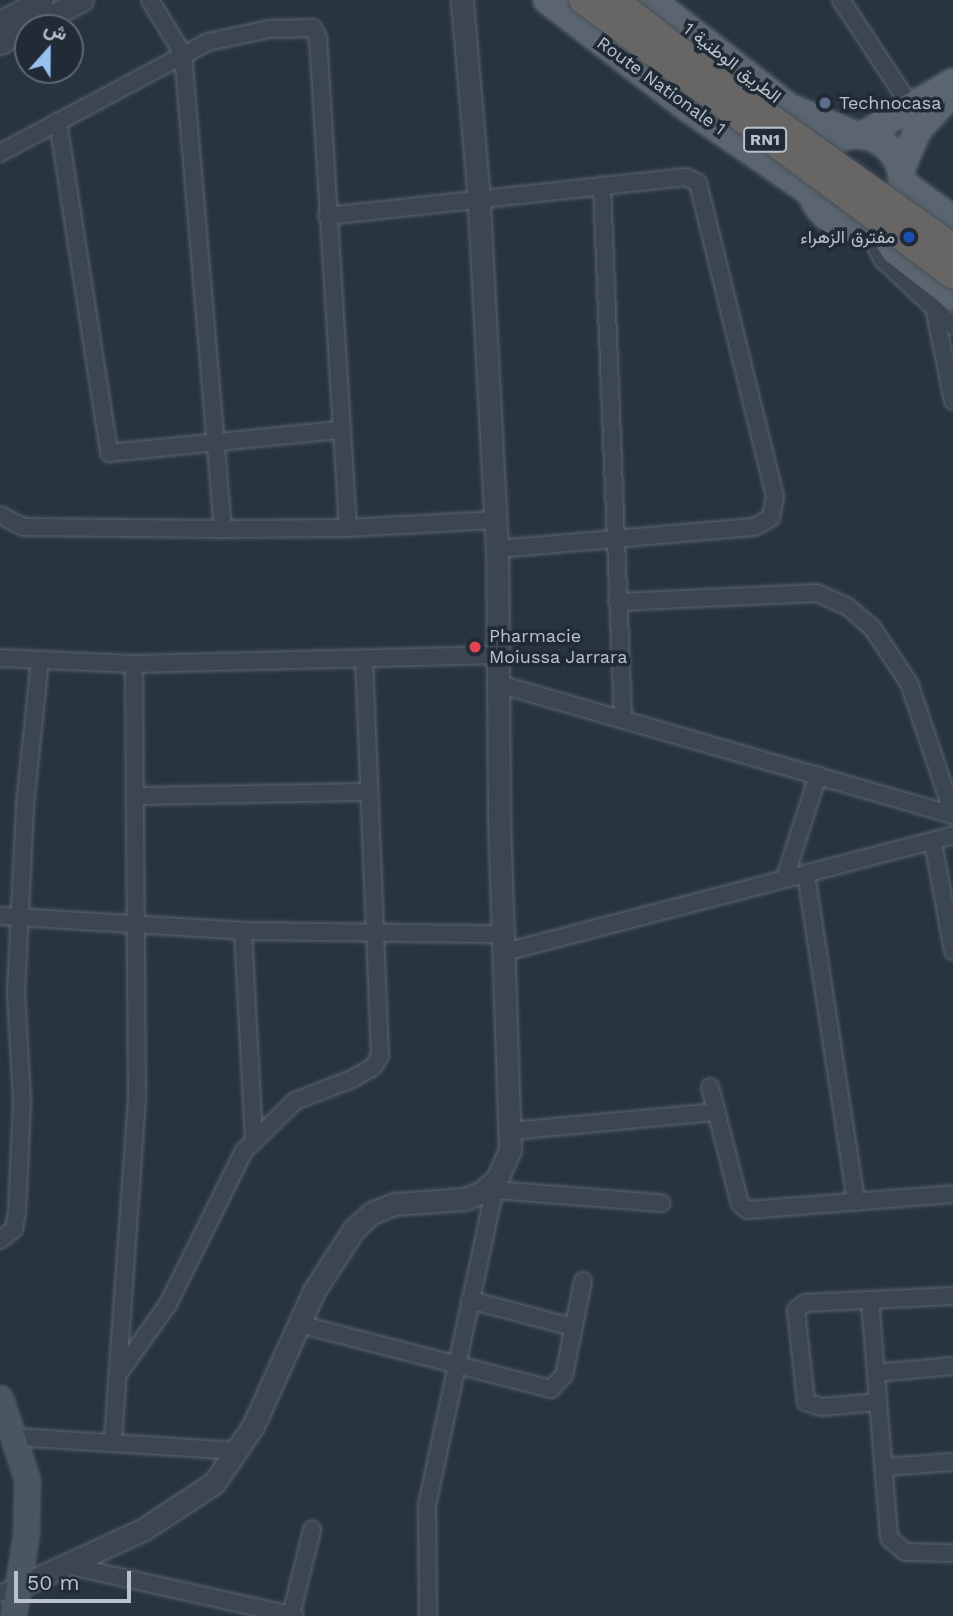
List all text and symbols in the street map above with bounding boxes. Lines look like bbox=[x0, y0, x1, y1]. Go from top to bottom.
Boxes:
north arrow bbox=[14, 14, 84, 84]
text: ش bbox=[41, 16, 71, 46]
street label: الطريق الوطنية 1 bbox=[679, 18, 785, 108]
street label: Route Nationale 1 bbox=[592, 32, 730, 140]
place label: Technocasa bbox=[839, 92, 941, 114]
marker: Technocasa bbox=[817, 95, 833, 111]
road number: RN1 bbox=[742, 128, 788, 152]
place label: مفترق الزهراء bbox=[800, 226, 895, 248]
marker: مفترق الزهراء bbox=[901, 229, 917, 245]
place label: Pharmacie Moiussa Jarrara bbox=[489, 626, 628, 668]
marker: Pharmacie Moiussa Jarrara bbox=[467, 639, 483, 655]
scale bar bbox=[18, 1556, 135, 1600]
text: 50 m bbox=[27, 1570, 79, 1595]

